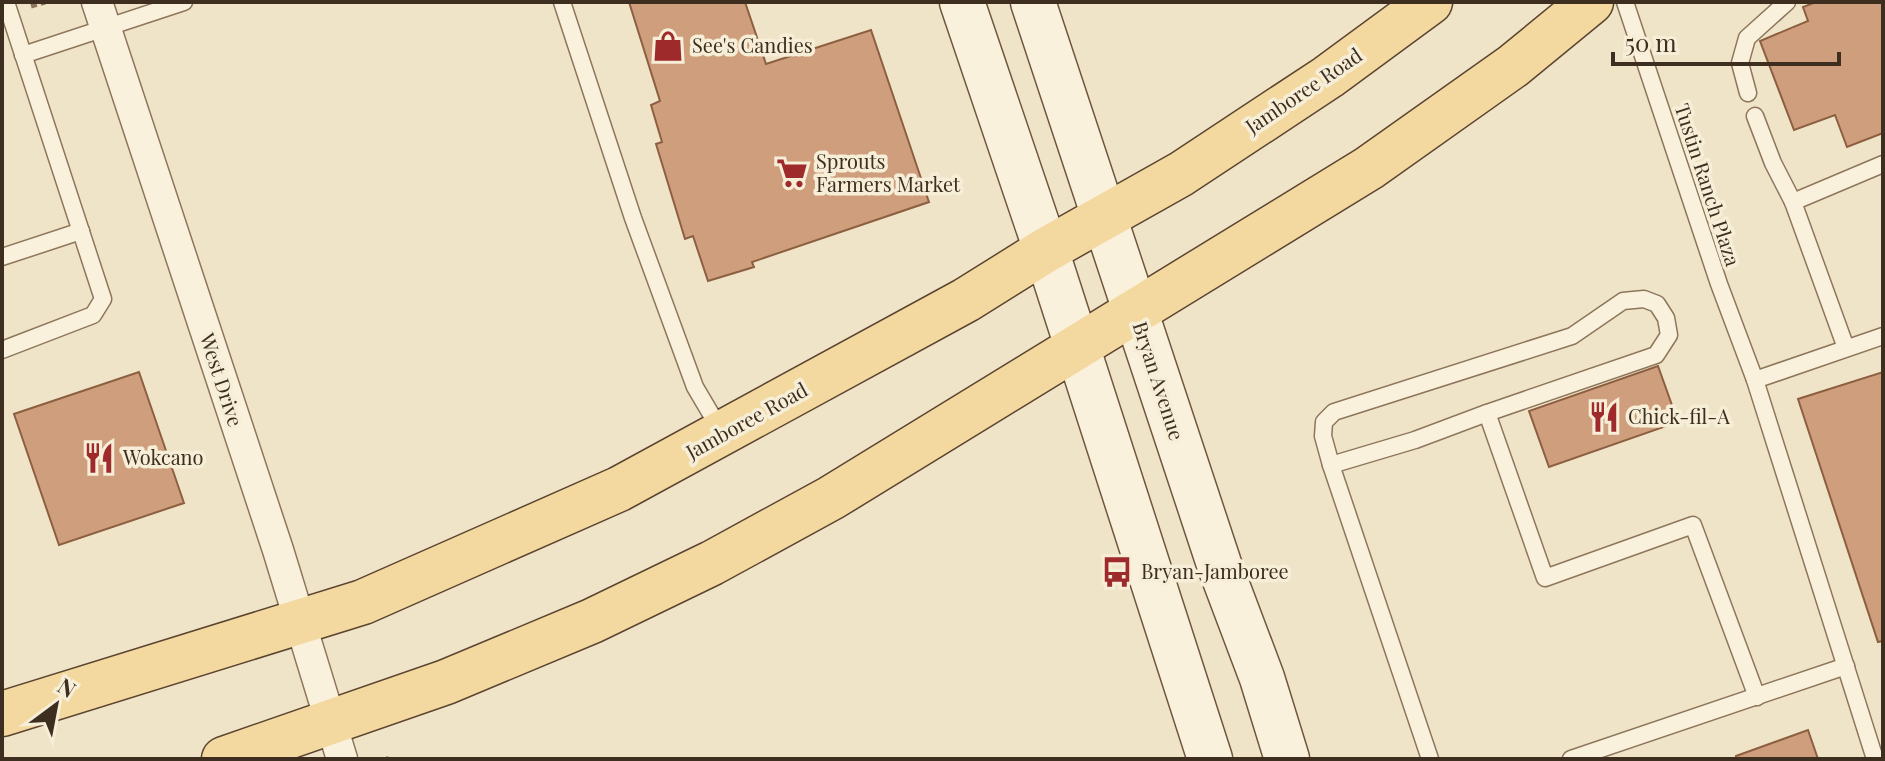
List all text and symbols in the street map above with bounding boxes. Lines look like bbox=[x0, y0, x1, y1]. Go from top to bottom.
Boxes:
scale bar bbox=[1613, 16, 1839, 66]
text: 50 m bbox=[1625, 26, 1677, 58]
shop icon: See's Candies bbox=[651, 29, 685, 63]
place label: See's Candies bbox=[692, 31, 813, 58]
street label: Jamboree Road bbox=[1239, 41, 1367, 139]
street label: Tustin Ranch Plaza bbox=[1669, 100, 1747, 269]
place label: Sprouts Farmers Market bbox=[816, 147, 961, 197]
supermarket icon: Sprouts Farmers Market bbox=[775, 156, 809, 190]
street label: Bryan Avenue bbox=[1128, 318, 1191, 443]
street label: West Drive bbox=[194, 329, 250, 430]
street label: Jamboree Road bbox=[680, 375, 812, 465]
restaurant icon: Chick-fil-A bbox=[1587, 400, 1621, 434]
place label: Chick-fil-A bbox=[1628, 402, 1730, 429]
restaurant icon: Wokcano bbox=[82, 441, 116, 475]
place label: Wokcano bbox=[122, 443, 204, 470]
bus stop icon: Bryan-Jamboree bbox=[1100, 555, 1134, 589]
place label: Bryan-Jamboree bbox=[1141, 557, 1289, 584]
north arrow bbox=[16, 665, 96, 745]
text: N bbox=[52, 670, 82, 704]

